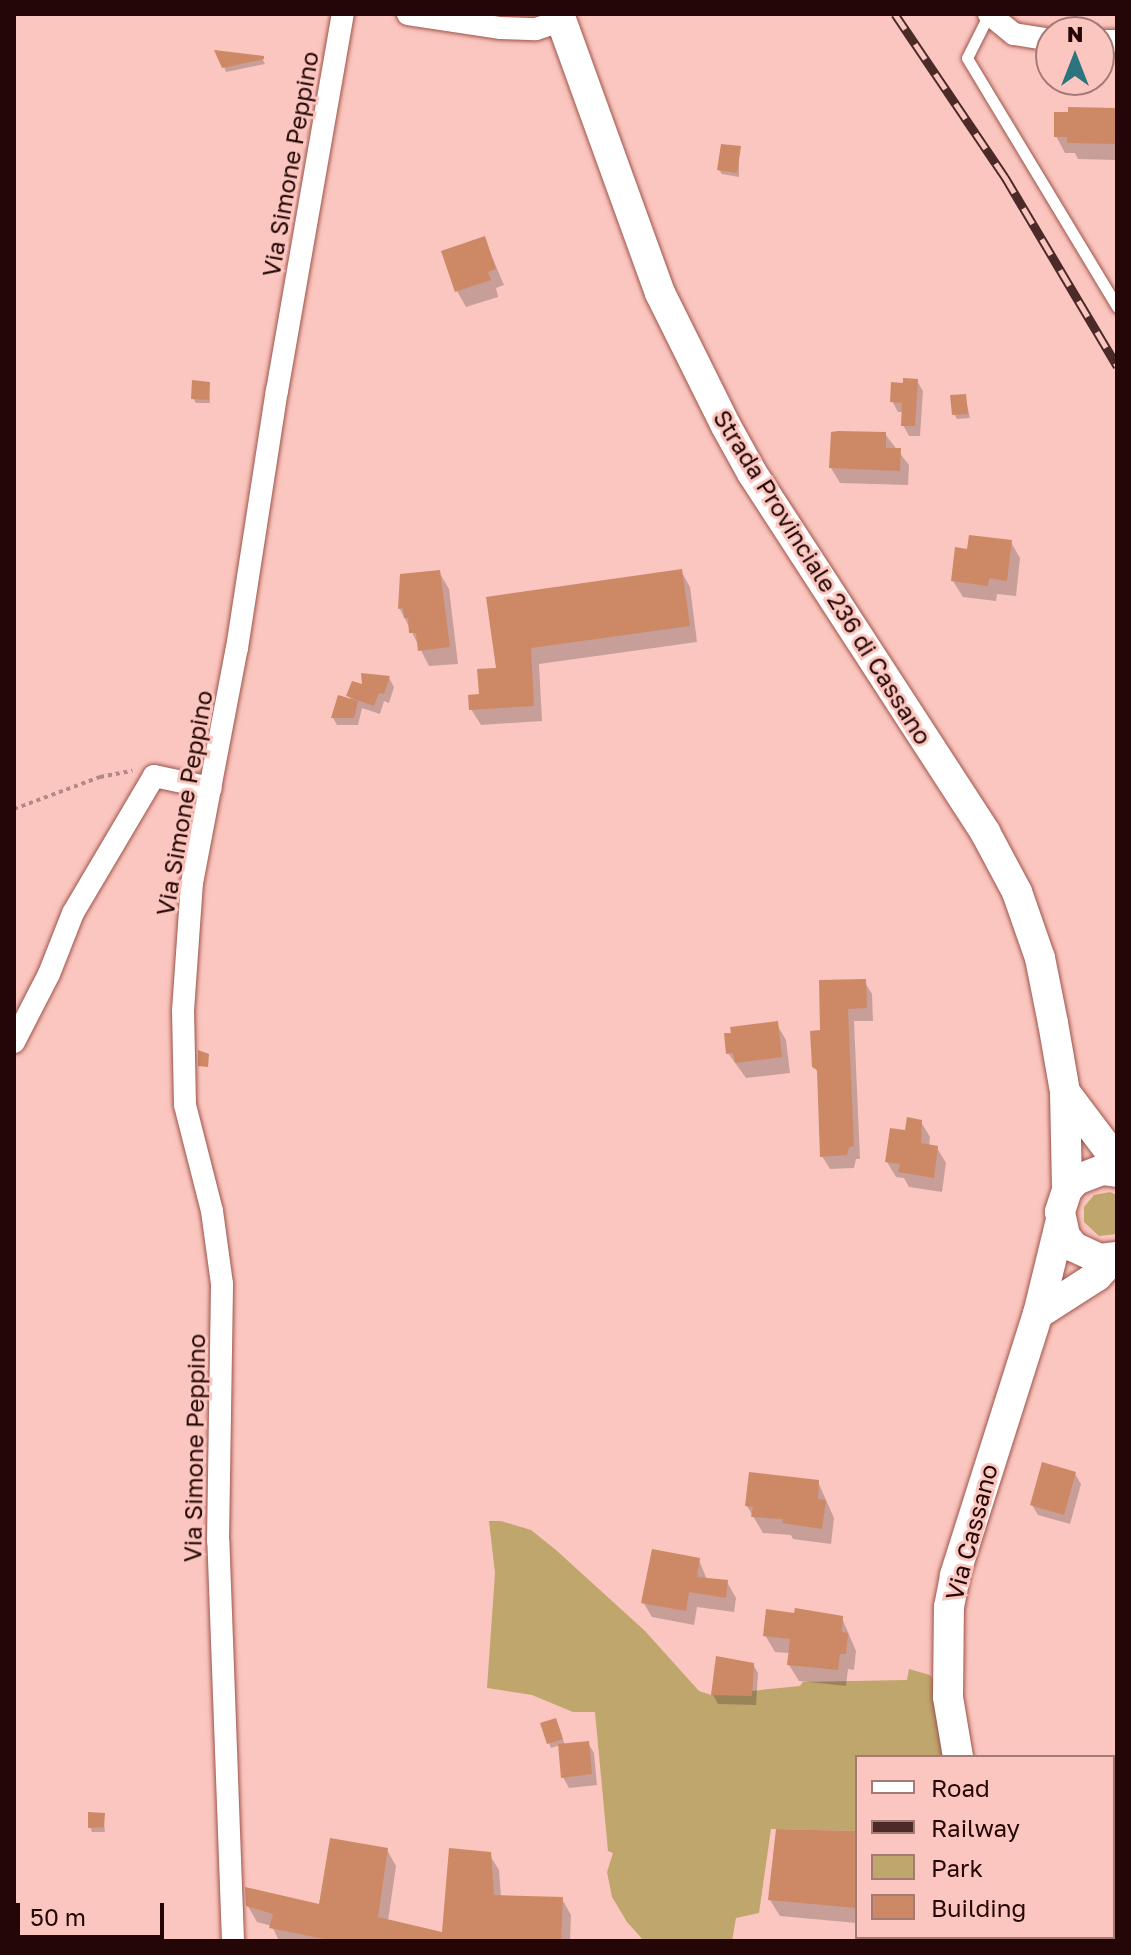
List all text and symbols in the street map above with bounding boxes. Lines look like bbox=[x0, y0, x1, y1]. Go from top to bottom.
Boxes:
north arrow bbox=[1035, 16, 1115, 96]
text: N bbox=[1067, 20, 1083, 47]
street label: Via Simone Peppino bbox=[256, 49, 324, 279]
street label: Strada Provinciale 236 di Cassano bbox=[708, 404, 938, 750]
street label: Via Simone Peppino bbox=[150, 688, 218, 918]
street label: Via Simone Peppino bbox=[178, 1333, 210, 1563]
street label: Via Cassano bbox=[939, 1461, 1003, 1603]
legend bbox=[855, 1755, 1115, 1939]
text: Road bbox=[931, 1773, 990, 1802]
text: Railway bbox=[931, 1813, 1020, 1842]
text: Park bbox=[931, 1853, 983, 1882]
scale bar bbox=[20, 1887, 168, 1937]
text: Building bbox=[931, 1893, 1026, 1922]
text: 50 m bbox=[30, 1902, 86, 1931]

